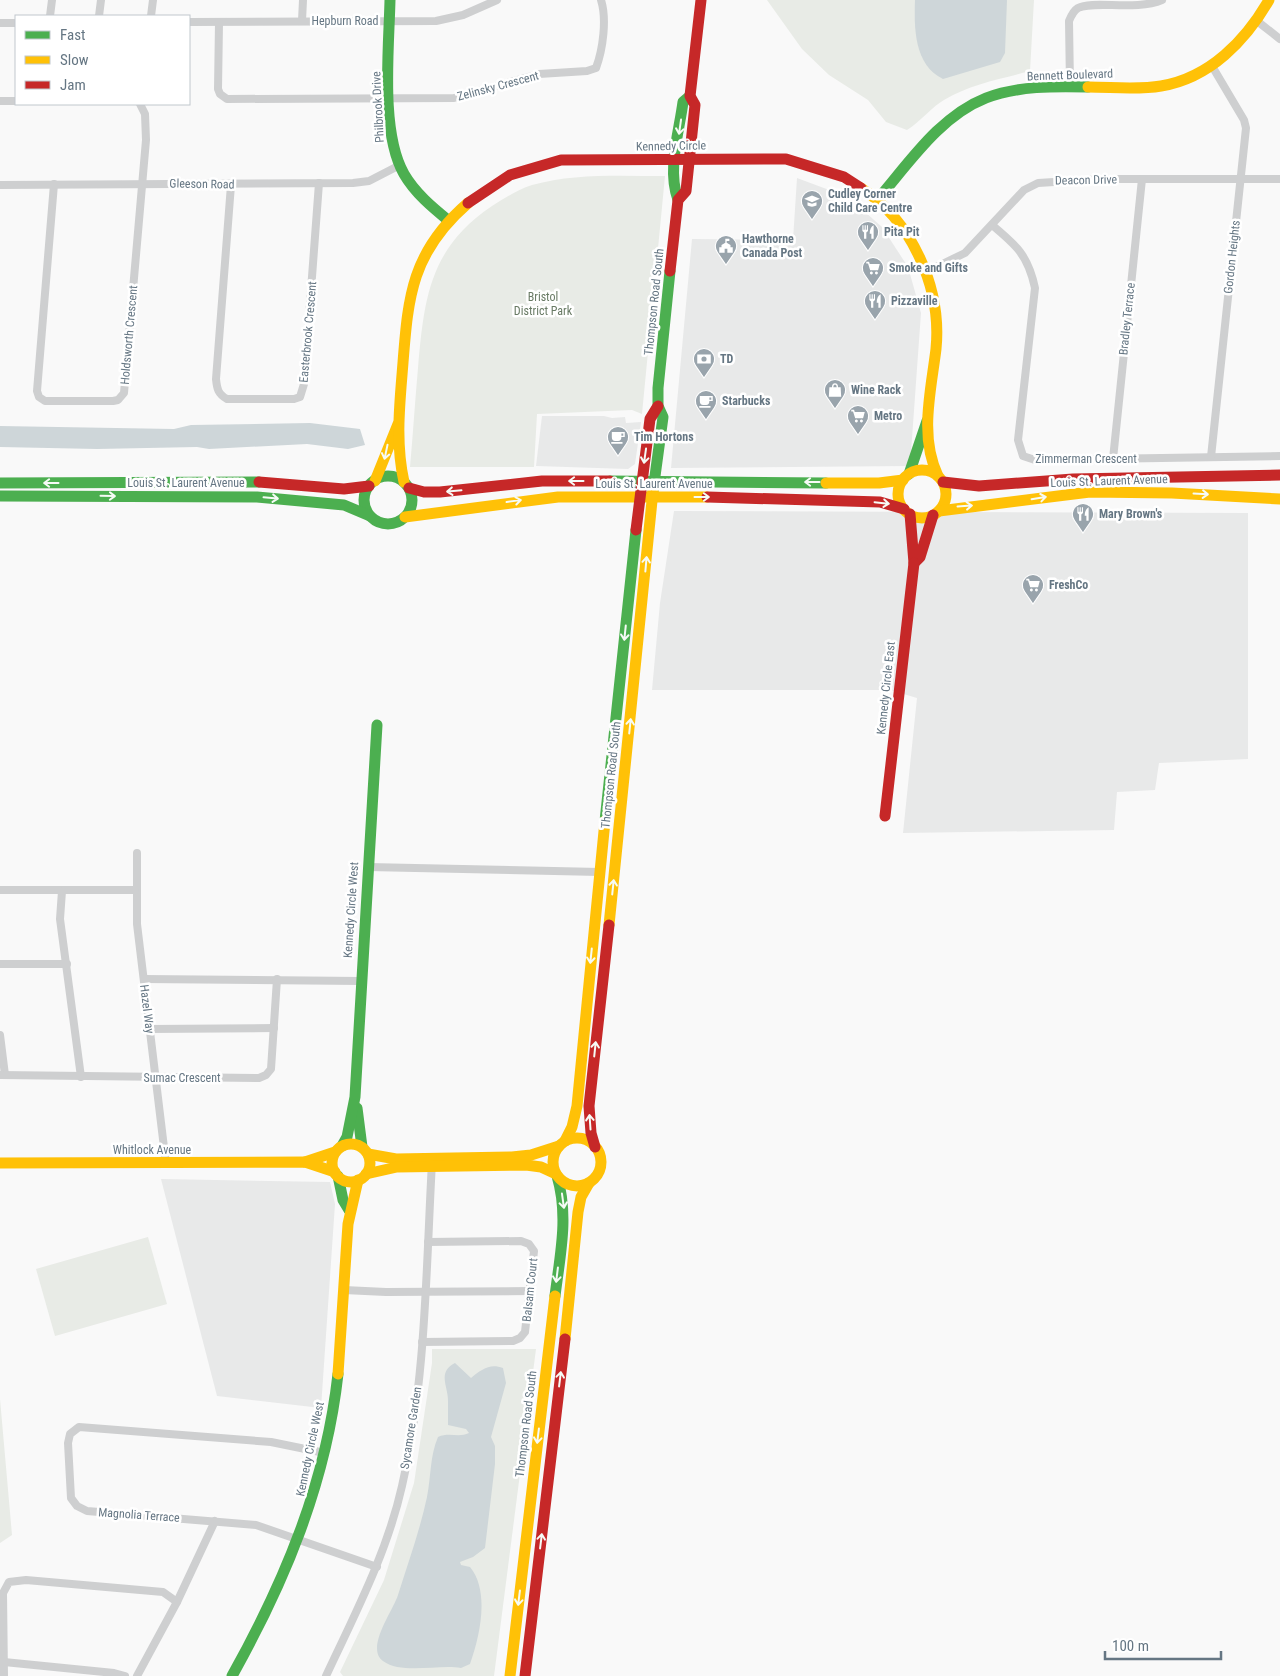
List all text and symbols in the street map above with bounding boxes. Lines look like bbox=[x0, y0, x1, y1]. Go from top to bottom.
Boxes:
street label: Hepburn Road bbox=[311, 14, 379, 28]
legend bbox=[15, 15, 190, 105]
text: Fast bbox=[60, 26, 85, 44]
text: Slow bbox=[60, 51, 89, 69]
street label: Bennett Boulevard bbox=[1027, 66, 1113, 84]
street label: Zelinsky Crescent bbox=[456, 68, 541, 104]
street label: Philbrook Drive bbox=[369, 71, 387, 143]
text: Jam bbox=[60, 76, 86, 94]
one-way arrow bbox=[675, 118, 685, 134]
street label: Kennedy Circle bbox=[636, 138, 706, 154]
street label: Deacon Drive bbox=[1055, 172, 1118, 188]
street label: Gleeson Road bbox=[169, 176, 235, 192]
place label: Cudley Corner Child Care Centre bbox=[828, 187, 912, 215]
school or university icon: Cudley Corner Child Care Centre bbox=[800, 189, 824, 220]
restaurant icon: Pita Pit bbox=[856, 220, 880, 251]
street label: Gordon Heights bbox=[1221, 220, 1243, 294]
place label: Pita Pit bbox=[884, 225, 920, 239]
place label: Hawthorne Canada Post bbox=[742, 232, 803, 260]
public building icon: Hawthorne Canada Post bbox=[714, 234, 738, 265]
street label: Thompson Road South bbox=[641, 248, 667, 356]
supermarket icon: Smoke and Gifts bbox=[861, 256, 885, 287]
place label: Smoke and Gifts bbox=[889, 261, 968, 275]
street label: Easterbrook Crescent bbox=[297, 280, 319, 383]
street label: Bradley Terrace bbox=[1116, 282, 1138, 356]
street label: Holdsworth Crescent bbox=[118, 284, 140, 385]
restaurant icon: Pizzaville bbox=[863, 289, 887, 320]
park label: Bristol District Park bbox=[514, 290, 573, 318]
place label: Pizzaville bbox=[891, 294, 938, 308]
bank icon: TD bbox=[692, 347, 716, 378]
place label: TD bbox=[720, 352, 734, 366]
shop icon: Wine Rack bbox=[823, 378, 847, 409]
place label: Wine Rack bbox=[851, 383, 901, 397]
cafe icon: Starbucks bbox=[694, 389, 718, 420]
place label: Starbucks bbox=[722, 394, 771, 408]
supermarket icon: Metro bbox=[846, 404, 870, 435]
place label: Metro bbox=[874, 409, 902, 423]
cafe icon: Tim Hortons bbox=[606, 425, 630, 456]
place label: Tim Hortons bbox=[634, 430, 694, 444]
one-way arrow bbox=[381, 444, 390, 460]
one-way arrow bbox=[640, 448, 650, 464]
street label: Zimmerman Crescent bbox=[1035, 452, 1137, 466]
street label: Louis St. Laurent Avenue bbox=[1050, 472, 1168, 490]
street label: Louis St. Laurent Avenue bbox=[127, 476, 245, 490]
one-way arrow bbox=[568, 476, 584, 486]
street label: Louis St. Laurent Avenue bbox=[595, 477, 713, 491]
one-way arrow bbox=[804, 477, 820, 487]
one-way arrow bbox=[43, 478, 60, 488]
one-way arrow bbox=[446, 486, 462, 496]
one-way arrow bbox=[1193, 490, 1209, 499]
one-way arrow bbox=[100, 491, 116, 501]
one-way arrow bbox=[693, 492, 709, 502]
one-way arrow bbox=[1030, 492, 1046, 502]
one-way arrow bbox=[262, 493, 278, 503]
one-way arrow bbox=[505, 496, 521, 506]
one-way arrow bbox=[873, 498, 889, 508]
one-way arrow bbox=[956, 501, 972, 510]
restaurant icon: Mary Brown's bbox=[1071, 502, 1095, 533]
place label: Mary Brown's bbox=[1099, 507, 1163, 521]
one-way arrow bbox=[641, 556, 650, 572]
supermarket icon: FreshCo bbox=[1021, 573, 1045, 604]
place label: FreshCo bbox=[1049, 578, 1088, 592]
one-way arrow bbox=[620, 625, 630, 641]
street label: Kennedy Circle East bbox=[874, 640, 898, 735]
one-way arrow bbox=[625, 718, 635, 734]
street label: Thompson Road South bbox=[598, 721, 624, 829]
street label: Kennedy Circle West bbox=[341, 861, 361, 959]
one-way arrow bbox=[608, 879, 618, 895]
one-way arrow bbox=[586, 947, 596, 963]
street label: Hazel Way bbox=[137, 984, 157, 1034]
one-way arrow bbox=[590, 1041, 600, 1057]
street label: Sumac Crescent bbox=[143, 1071, 221, 1085]
one-way arrow bbox=[585, 1115, 594, 1131]
street label: Whitlock Avenue bbox=[113, 1143, 192, 1157]
one-way arrow bbox=[558, 1193, 568, 1209]
street label: Balsam Court bbox=[520, 1257, 540, 1323]
one-way arrow bbox=[552, 1267, 562, 1283]
street label: Thompson Road South bbox=[513, 1370, 540, 1478]
one-way arrow bbox=[555, 1372, 565, 1388]
street label: Sycamore Garden bbox=[398, 1386, 424, 1470]
street label: Kennedy Circle West bbox=[293, 1400, 327, 1498]
one-way arrow bbox=[533, 1428, 543, 1444]
street label: Magnolia Terrace bbox=[98, 1505, 181, 1525]
one-way arrow bbox=[536, 1533, 546, 1549]
one-way arrow bbox=[514, 1590, 524, 1606]
scale bar bbox=[1105, 1628, 1221, 1660]
text: 100 m bbox=[1112, 1637, 1149, 1655]

